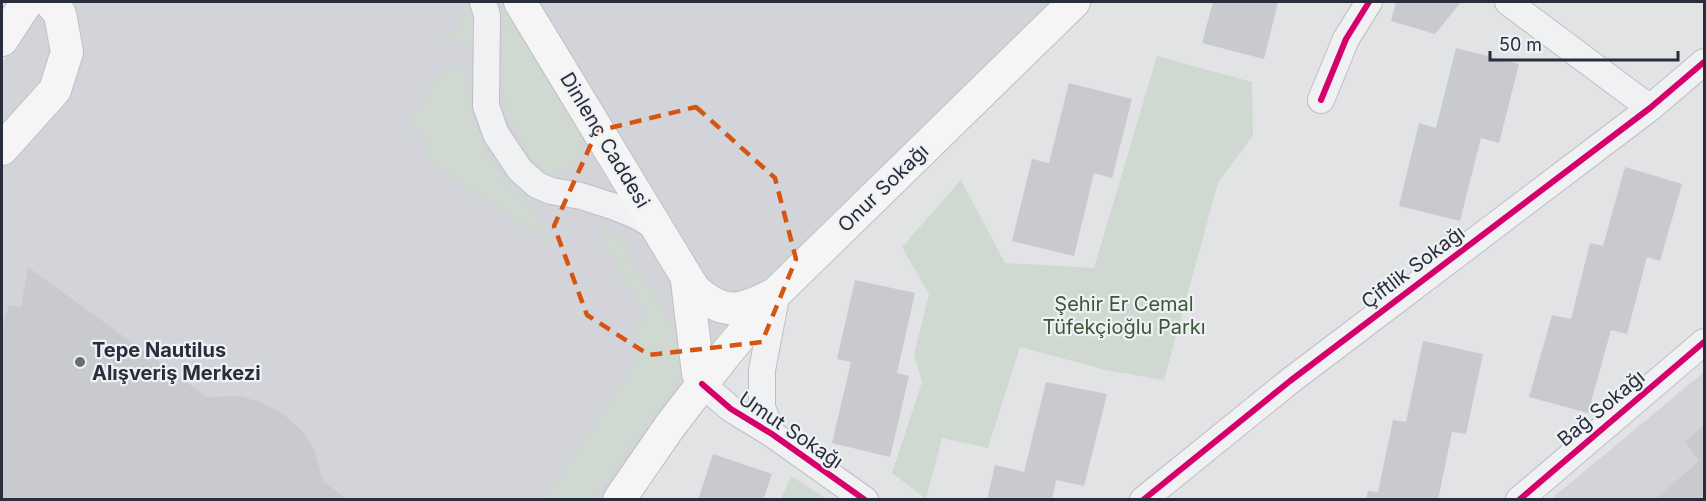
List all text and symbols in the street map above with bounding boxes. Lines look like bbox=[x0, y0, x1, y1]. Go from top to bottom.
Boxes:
scale bar bbox=[1490, 24, 1678, 62]
text: 50 m bbox=[1499, 34, 1542, 55]
street label: Dinlenç Caddesi bbox=[555, 68, 655, 212]
street label: Onur Sokağı bbox=[833, 139, 933, 237]
street label: Çiftlik Sokağı bbox=[1357, 220, 1469, 314]
park label: Şehir Er Cemal Tüfekçioğlu Parkı bbox=[1042, 292, 1206, 339]
place label: Tepe Nautilus Alışveriş Merkezi bbox=[92, 338, 261, 385]
marker: Tepe Nautilus Alışveriş Merkezi bbox=[73, 355, 87, 369]
street label: Bağ Sokağı bbox=[1553, 365, 1649, 451]
street label: Umut Sokağı bbox=[734, 386, 848, 474]

